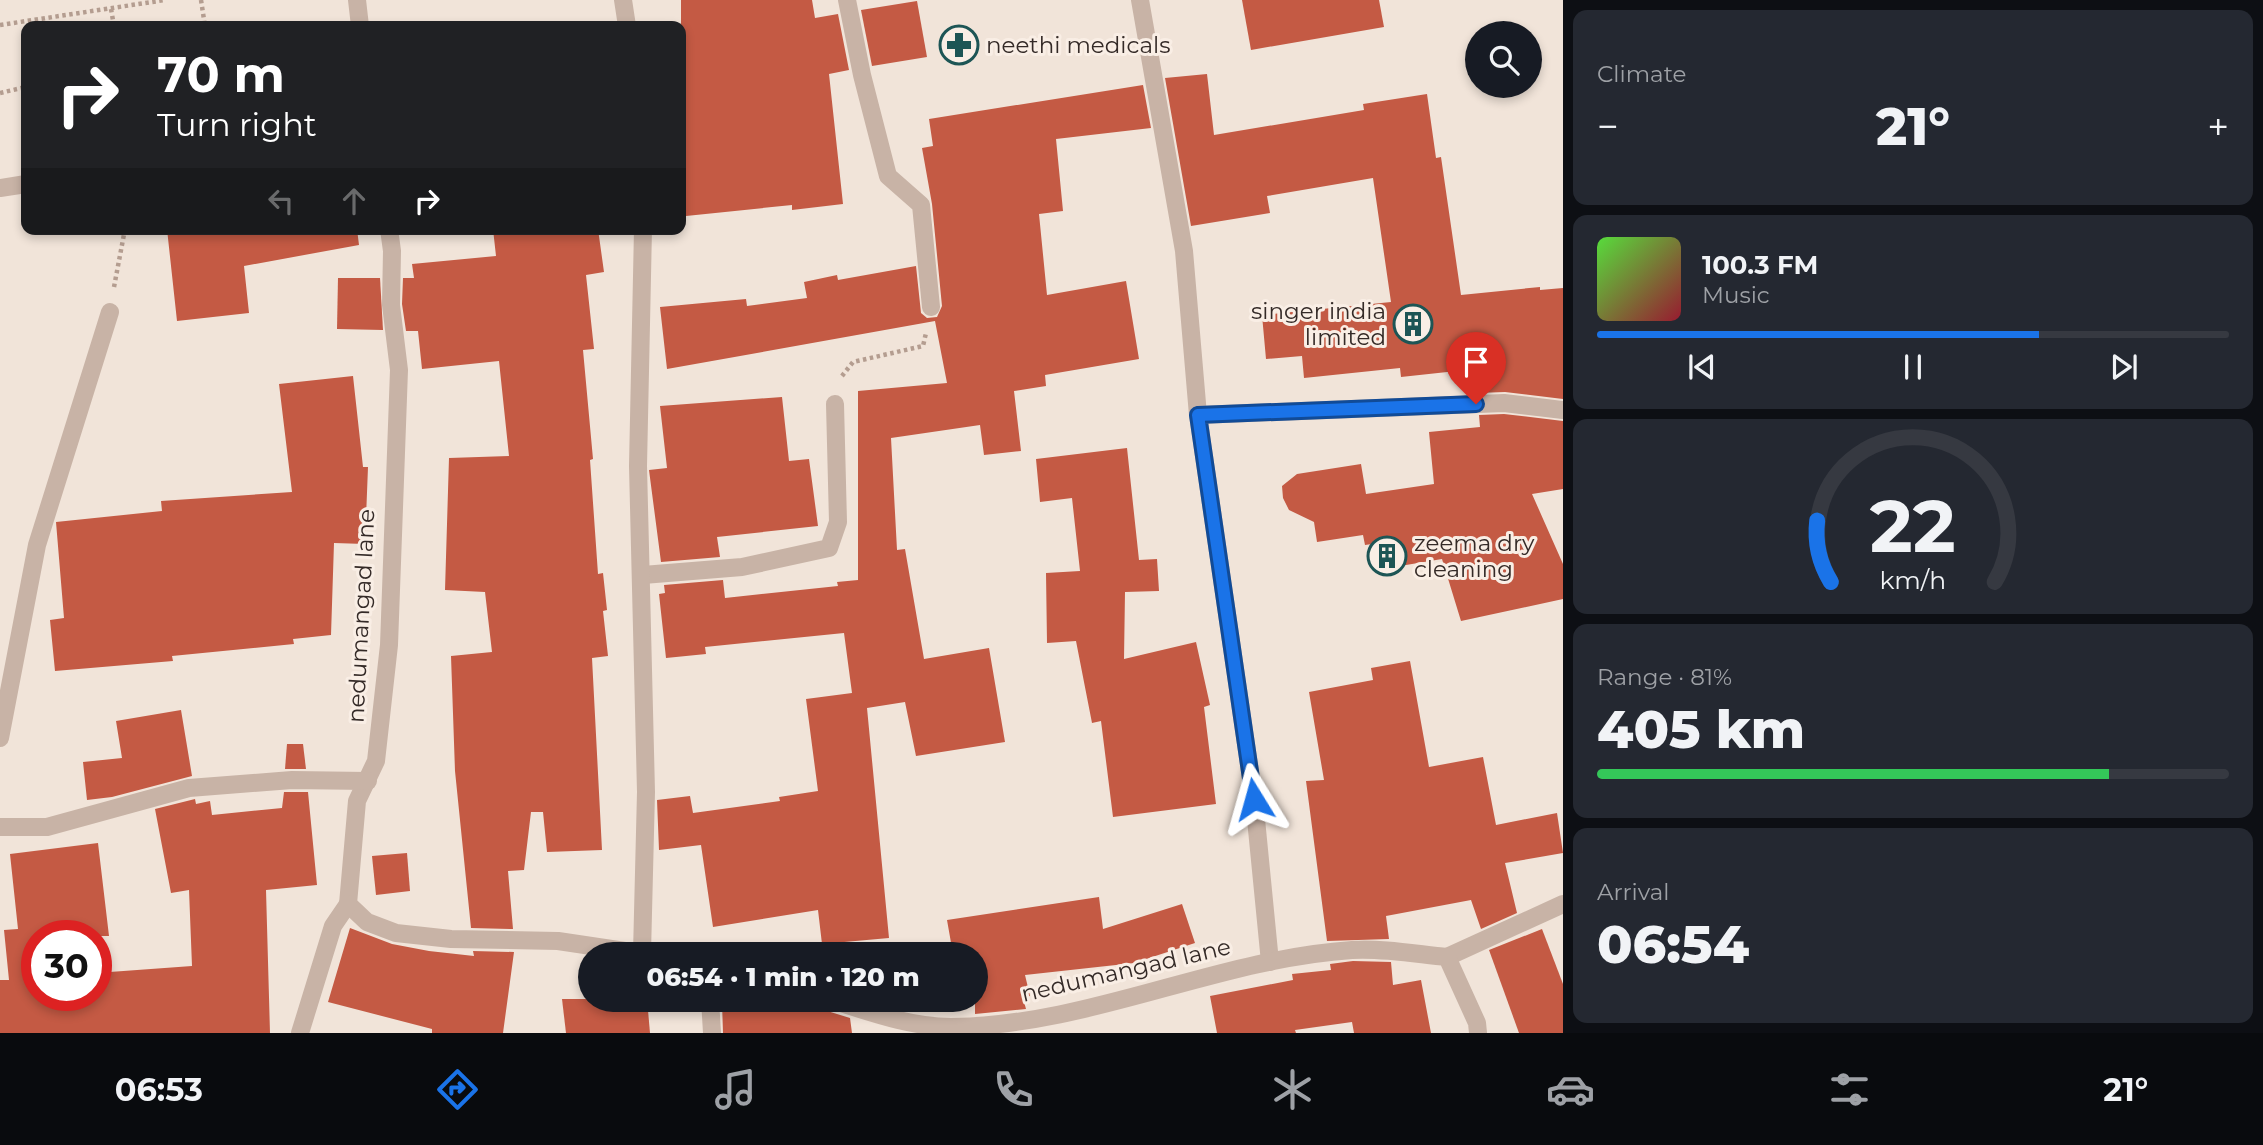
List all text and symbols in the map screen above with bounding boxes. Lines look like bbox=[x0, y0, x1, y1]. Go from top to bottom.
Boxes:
map controls bbox=[1465, 21, 1542, 98]
button: search bbox=[1465, 21, 1542, 98]
pharmacy icon: neethi medicals bbox=[938, 24, 980, 66]
place label: neethi medicals bbox=[986, 31, 1170, 59]
text: 70 m bbox=[157, 45, 285, 104]
icon: right bbox=[42, 49, 133, 140]
text: Climate bbox=[1597, 60, 1686, 88]
text: 21° bbox=[1876, 95, 1950, 158]
text: − bbox=[1597, 103, 1619, 150]
text: + bbox=[2207, 103, 2229, 150]
text: Turn right bbox=[157, 105, 317, 144]
icon: left bbox=[262, 182, 300, 220]
icon: ahead bbox=[335, 182, 373, 220]
icon: right bbox=[408, 182, 446, 220]
text: 100.3 FM bbox=[1702, 249, 1818, 281]
text: Music bbox=[1702, 281, 1770, 309]
place label: singer india limited bbox=[1251, 297, 1386, 351]
building icon: singer india limited bbox=[1392, 303, 1434, 345]
pin bbox=[1446, 332, 1506, 404]
icon: arrive bbox=[1457, 343, 1495, 381]
icon: previous bbox=[1683, 348, 1721, 386]
icon: pause bbox=[1894, 348, 1932, 386]
icon: next bbox=[2105, 348, 2143, 386]
text: 22 bbox=[1870, 483, 1956, 571]
street label: nedumangad lane bbox=[341, 508, 381, 724]
place label: zeema dry cleaning bbox=[1414, 529, 1535, 583]
building icon: zeema dry cleaning bbox=[1366, 535, 1408, 577]
text: km/h bbox=[1880, 565, 1946, 595]
text: Range · 81% bbox=[1597, 663, 1732, 691]
text: 405 km bbox=[1597, 698, 1805, 761]
position arrow bbox=[1217, 762, 1291, 836]
text: Arrival bbox=[1597, 878, 1670, 906]
text: 06:54 bbox=[1597, 913, 1749, 976]
speed limit sign: 30 bbox=[21, 920, 112, 1011]
street label: nedumangad lane bbox=[1019, 932, 1233, 1008]
text: 06:54 · 1 min · 120 m bbox=[646, 961, 920, 993]
icon: directions bbox=[433, 1065, 482, 1114]
icon: music bbox=[711, 1065, 760, 1114]
icon: phone bbox=[989, 1065, 1038, 1114]
icon: climate bbox=[1268, 1065, 1317, 1114]
icon: car bbox=[1546, 1065, 1595, 1114]
icon: filters bbox=[1825, 1065, 1874, 1114]
text: 06:53 bbox=[115, 1070, 203, 1109]
text: 21° bbox=[2103, 1070, 2148, 1109]

